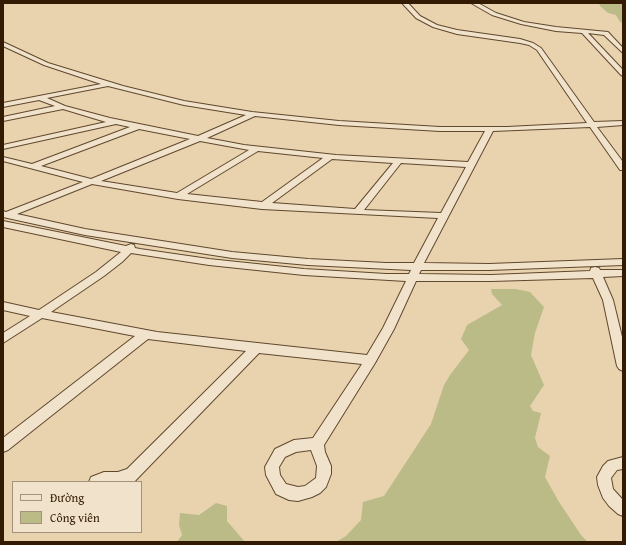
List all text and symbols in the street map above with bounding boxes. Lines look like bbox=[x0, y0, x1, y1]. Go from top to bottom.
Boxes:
legend bbox=[12, 481, 142, 533]
text: Đường bbox=[50, 489, 84, 506]
text: Công viên bbox=[50, 509, 100, 526]

